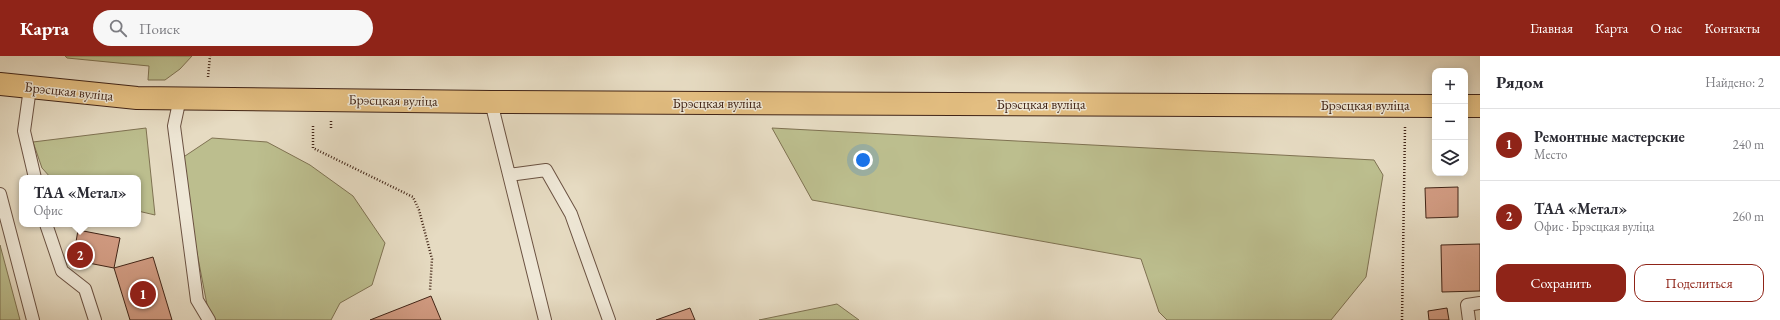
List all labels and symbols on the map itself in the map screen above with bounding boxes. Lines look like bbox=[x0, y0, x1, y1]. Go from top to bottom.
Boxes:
street label: Брэсцкая вуліца bbox=[24, 77, 115, 105]
street label: Брэсцкая вуліца bbox=[348, 90, 438, 110]
street label: Брэсцкая вуліца bbox=[672, 94, 762, 112]
street label: Брэсцкая вуліца bbox=[996, 95, 1086, 113]
street label: Брэсцкая вуліца bbox=[1320, 96, 1410, 114]
your location bbox=[853, 150, 873, 170]
pin: 2 bbox=[67, 240, 93, 270]
pin: 1 bbox=[130, 279, 156, 309]

